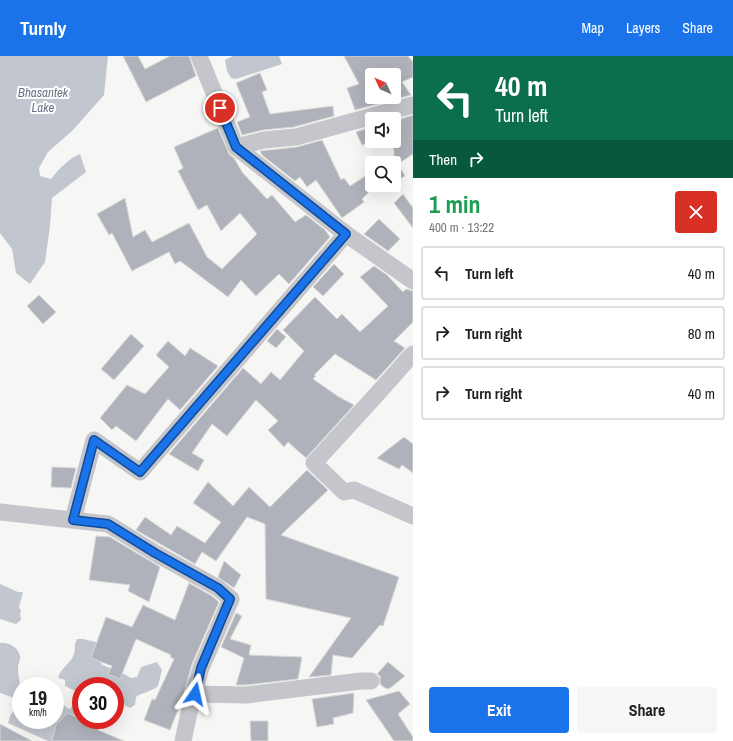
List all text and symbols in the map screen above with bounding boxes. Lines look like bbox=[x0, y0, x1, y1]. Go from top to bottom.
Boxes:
text: Turnly bbox=[20, 15, 66, 41]
text: Map bbox=[582, 19, 604, 37]
text: Layers bbox=[626, 19, 660, 37]
text: Share bbox=[682, 19, 713, 37]
text: 40 m bbox=[495, 67, 547, 105]
north arrow bbox=[365, 68, 401, 104]
map controls bbox=[365, 68, 401, 192]
icon: left bbox=[429, 72, 481, 124]
water label: Bhasantek Lake bbox=[18, 84, 69, 116]
pin bbox=[203, 91, 237, 125]
icon: arrive bbox=[209, 97, 231, 119]
text: Turn left bbox=[495, 103, 548, 128]
button: sound bbox=[365, 112, 401, 148]
icon: right bbox=[465, 148, 487, 170]
text: Then bbox=[429, 149, 457, 170]
button: search bbox=[365, 156, 401, 192]
text: 1 min bbox=[429, 188, 480, 220]
button: close bbox=[675, 191, 717, 233]
text: 400 m · 13:22 bbox=[429, 219, 494, 236]
icon: left bbox=[431, 262, 453, 284]
text: Turn left bbox=[465, 263, 513, 284]
text: 40 m bbox=[688, 263, 715, 284]
icon: right bbox=[431, 322, 453, 344]
text: Turn right bbox=[465, 323, 522, 344]
text: 80 m bbox=[688, 323, 715, 344]
icon: right bbox=[431, 382, 453, 404]
text: Turn right bbox=[465, 383, 522, 404]
text: 40 m bbox=[688, 383, 715, 404]
position arrow bbox=[174, 673, 216, 715]
speed limit sign: 30 bbox=[72, 677, 124, 729]
text: 19 bbox=[29, 684, 47, 711]
button: Exit bbox=[429, 687, 569, 733]
button: Share bbox=[577, 687, 717, 733]
text: km/h bbox=[29, 706, 47, 719]

